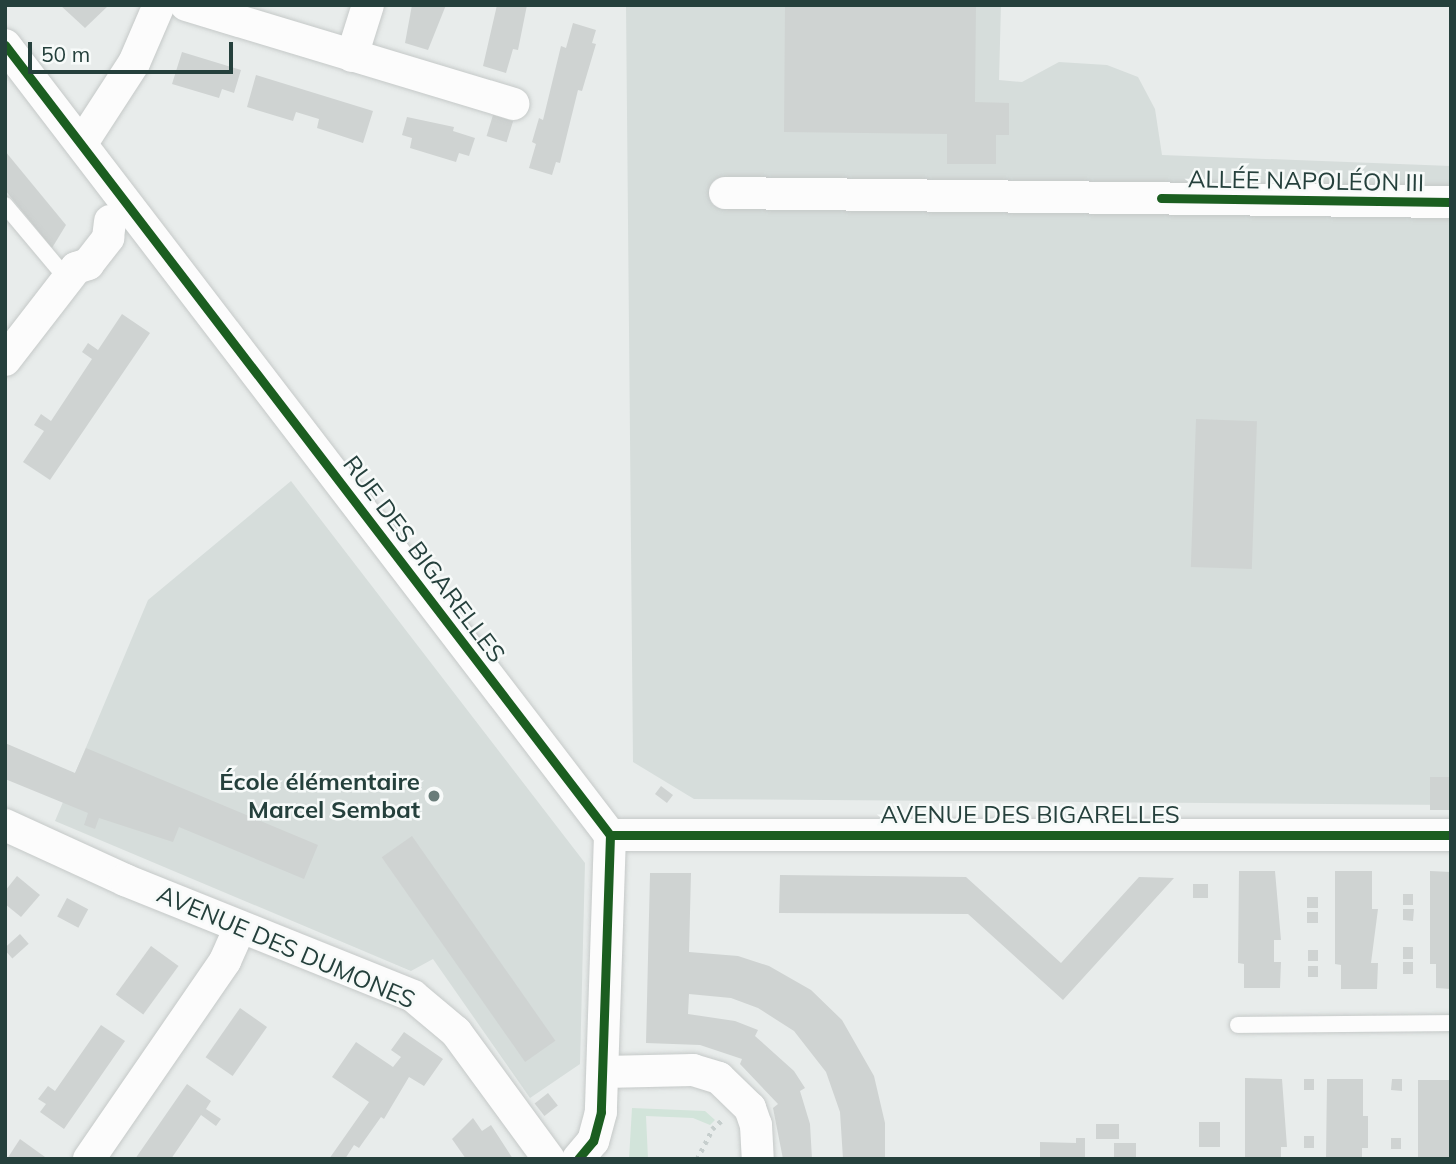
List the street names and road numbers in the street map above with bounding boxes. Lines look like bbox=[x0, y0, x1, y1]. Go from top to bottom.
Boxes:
street label: ALLÉE NAPOLÉON III bbox=[1188, 165, 1424, 197]
street label: RUE DES BIGARELLES bbox=[337, 450, 511, 668]
street label: AVENUE DES BIGARELLES bbox=[880, 801, 1180, 829]
street label: AVENUE DES DUMONES bbox=[153, 880, 419, 1014]

